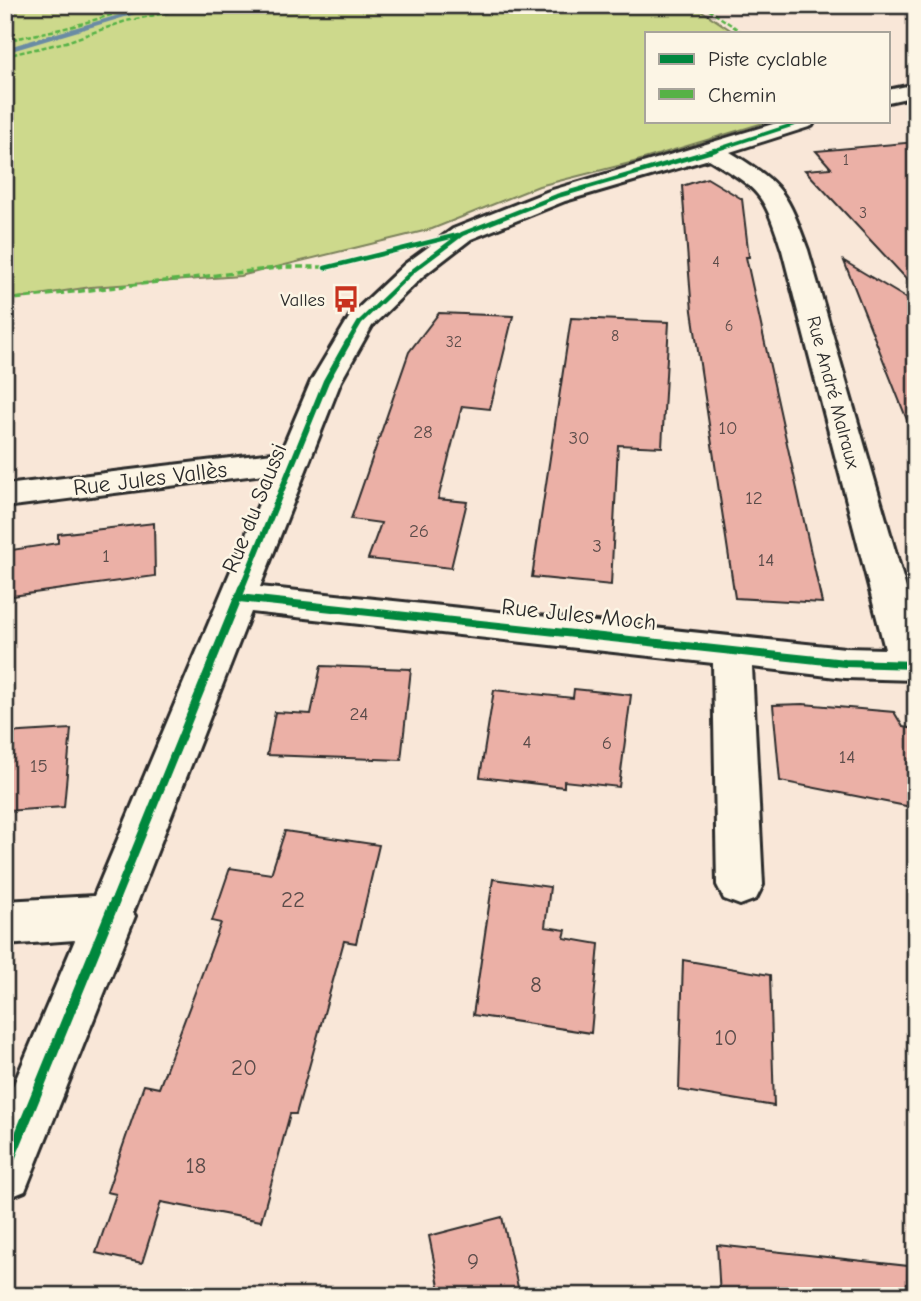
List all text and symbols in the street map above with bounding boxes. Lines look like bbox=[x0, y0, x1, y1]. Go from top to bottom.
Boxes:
legend bbox=[645, 32, 890, 122]
text: Piste cyclable bbox=[708, 47, 827, 71]
text: Chemin bbox=[708, 83, 776, 107]
house number: 1 bbox=[843, 151, 849, 169]
house number: 3 bbox=[859, 204, 867, 222]
house number: 4 bbox=[712, 253, 720, 271]
bus stop icon: Valles bbox=[331, 284, 361, 314]
place label: Valles bbox=[280, 289, 325, 311]
street label: Rue André Malraux bbox=[802, 314, 864, 472]
house number: 6 bbox=[725, 317, 733, 335]
house number: 8 bbox=[611, 327, 619, 345]
house number: 32 bbox=[446, 333, 462, 351]
house number: 10 bbox=[718, 417, 738, 439]
house number: 28 bbox=[413, 421, 433, 443]
house number: 30 bbox=[568, 427, 590, 449]
street label: Rue du Saussi bbox=[216, 440, 293, 577]
street label: Rue Jules Vallès bbox=[72, 456, 229, 501]
house number: 12 bbox=[745, 487, 763, 509]
house number: 26 bbox=[409, 520, 429, 542]
house number: 3 bbox=[592, 535, 602, 557]
house number: 1 bbox=[102, 545, 110, 567]
house number: 14 bbox=[758, 549, 774, 571]
street label: Rue Jules Moch bbox=[500, 593, 658, 636]
house number: 24 bbox=[349, 703, 369, 725]
house number: 4 bbox=[522, 731, 532, 753]
house number: 6 bbox=[602, 732, 612, 754]
house number: 14 bbox=[839, 746, 855, 768]
house number: 15 bbox=[30, 755, 48, 777]
house number: 22 bbox=[281, 886, 305, 913]
house number: 8 bbox=[530, 971, 542, 998]
house number: 10 bbox=[714, 1024, 738, 1051]
house number: 20 bbox=[231, 1054, 257, 1081]
house number: 18 bbox=[186, 1152, 206, 1179]
house number: 9 bbox=[467, 1248, 479, 1275]

